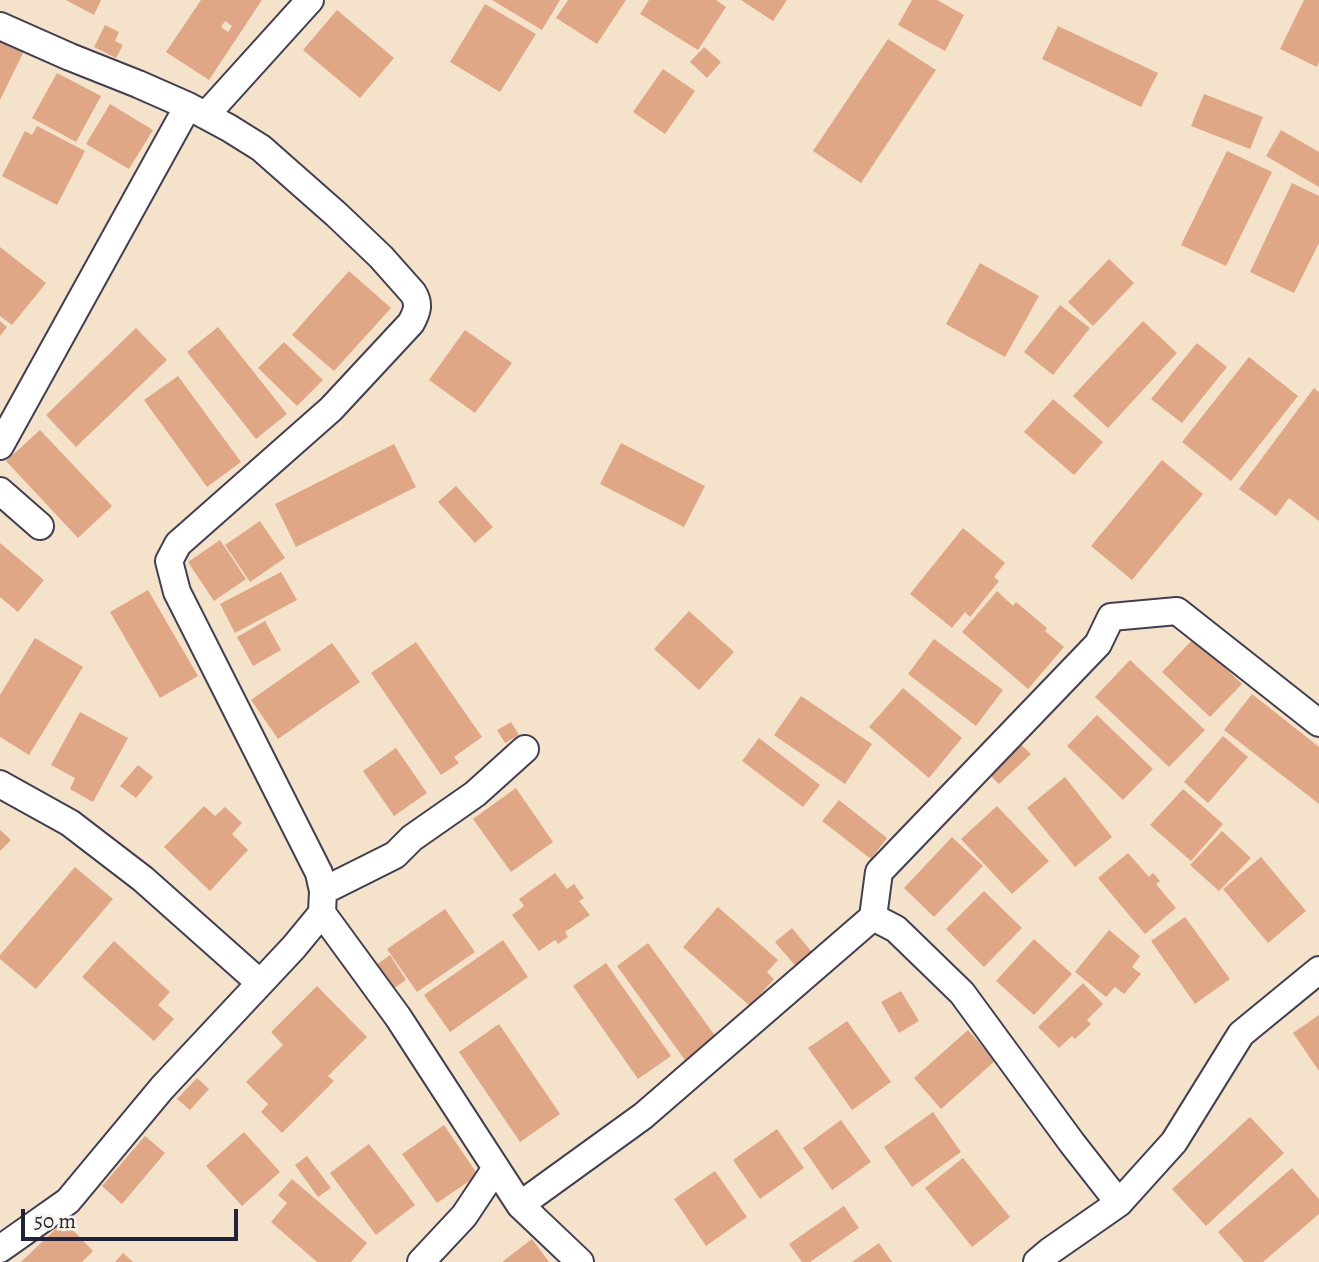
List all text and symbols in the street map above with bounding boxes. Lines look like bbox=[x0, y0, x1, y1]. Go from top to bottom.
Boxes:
scale bar bbox=[24, 1196, 242, 1240]
text: 50 m bbox=[34, 1207, 76, 1235]

